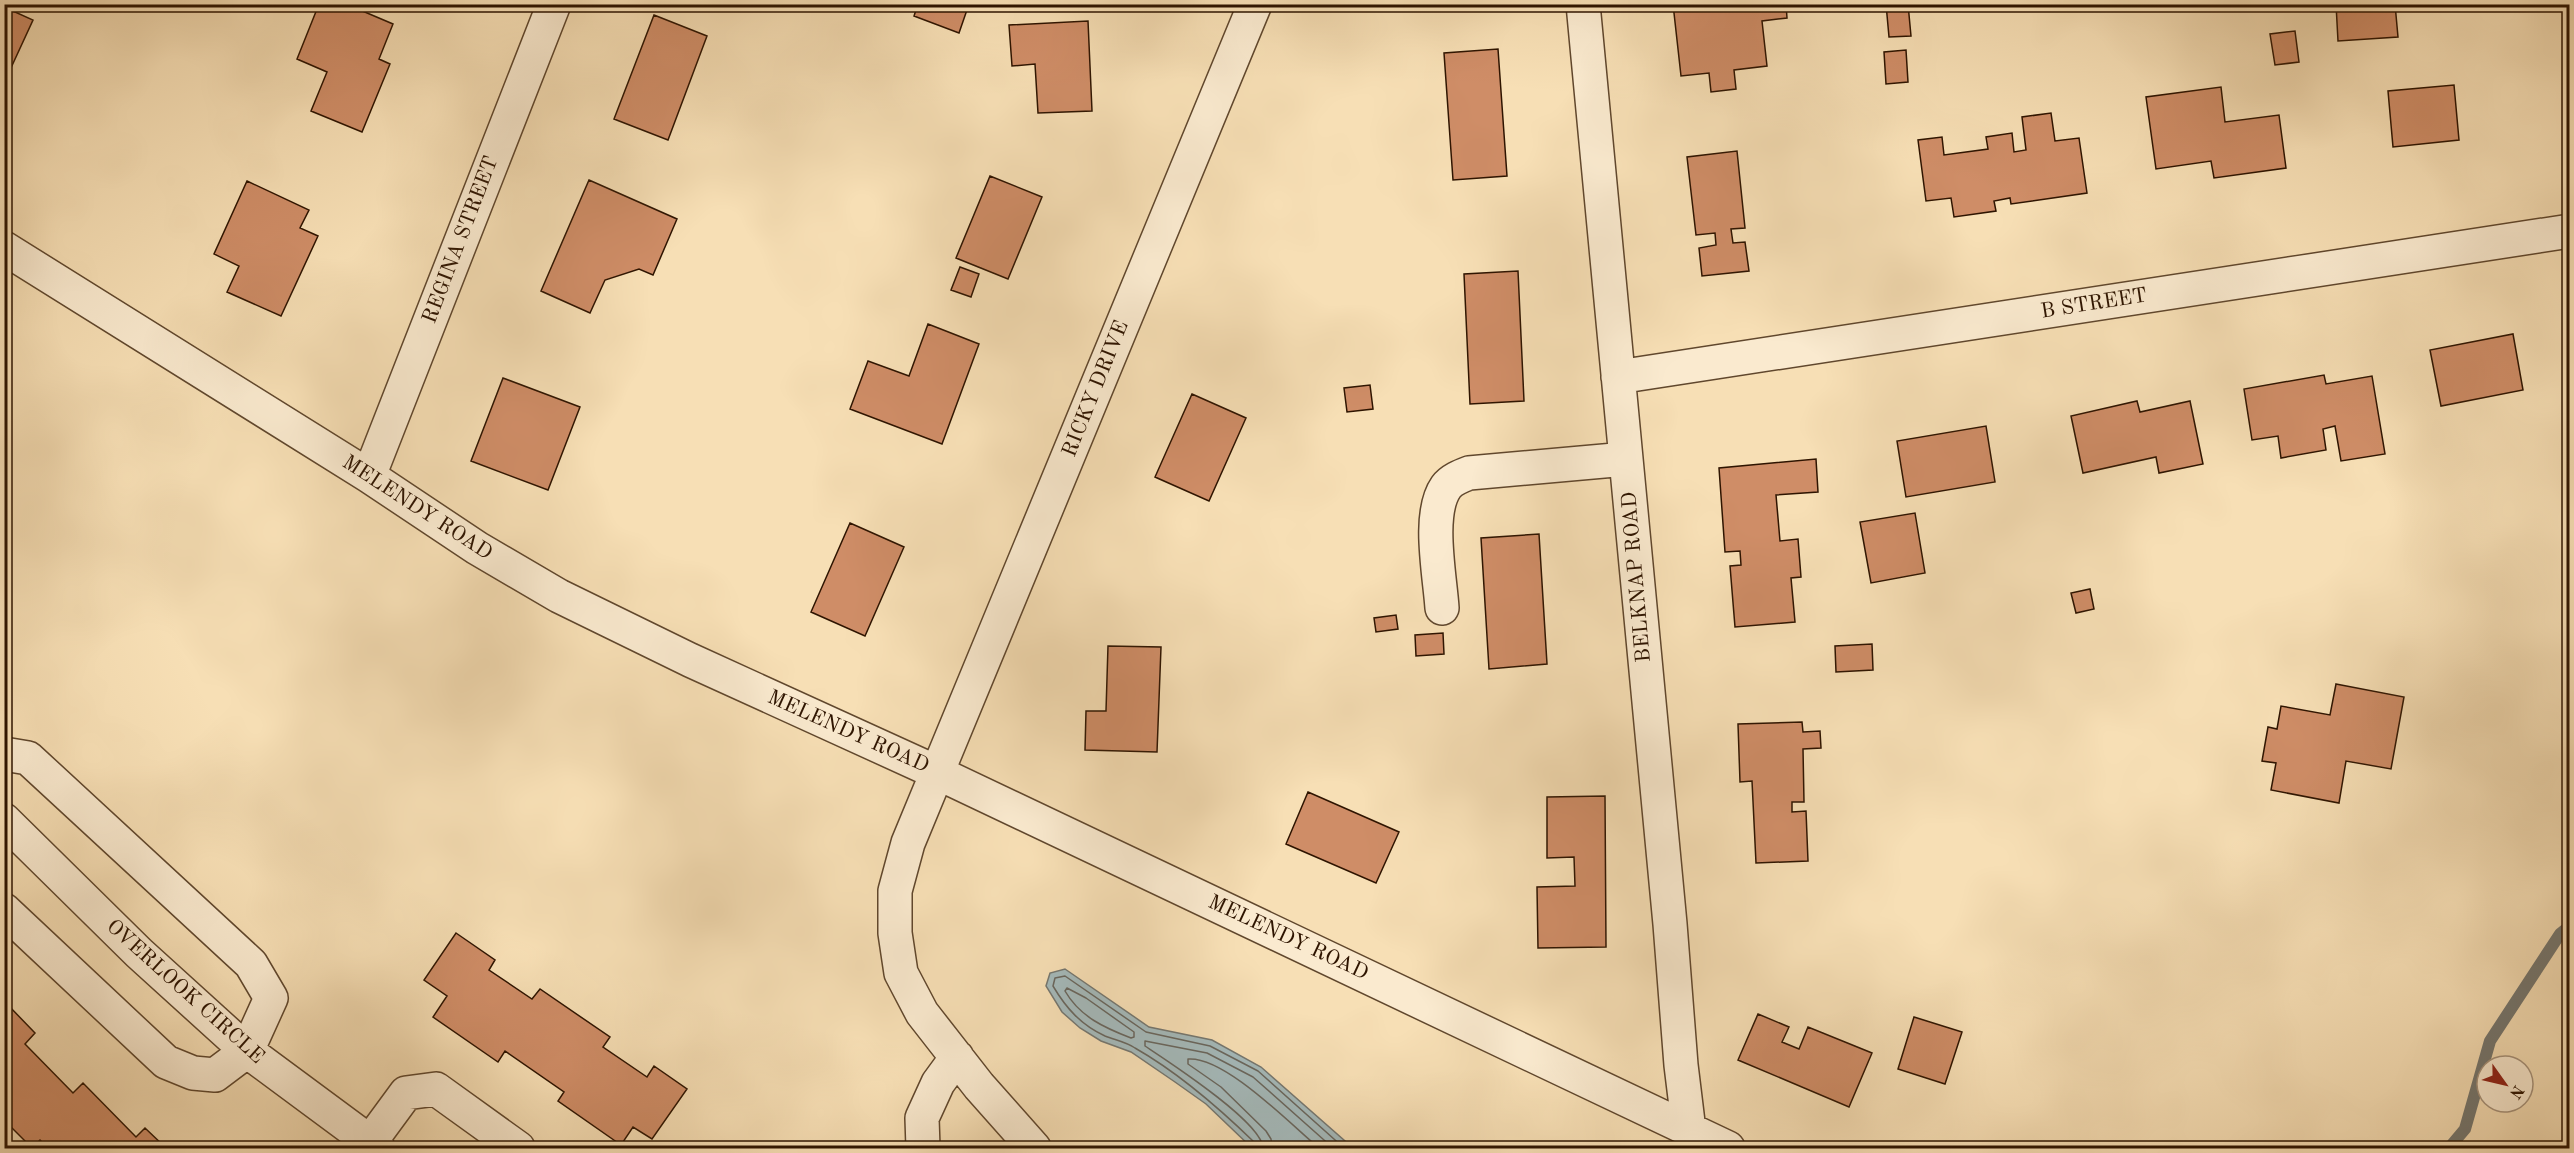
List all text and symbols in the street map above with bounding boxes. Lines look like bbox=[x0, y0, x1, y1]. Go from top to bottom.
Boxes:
street label: REGINA STREET bbox=[419, 153, 503, 327]
street label: B STREET bbox=[2039, 285, 2149, 323]
street label: RICKY DRIVE bbox=[1059, 318, 1133, 460]
street label: MELENDY ROAD bbox=[338, 452, 496, 564]
street label: BELKNAP ROAD bbox=[1619, 491, 1655, 663]
street label: MELENDY ROAD bbox=[764, 687, 932, 777]
street label: MELENDY ROAD bbox=[1205, 892, 1371, 984]
street label: OVERLOOK CIRCLE bbox=[102, 916, 268, 1068]
north arrow bbox=[2475, 1054, 2535, 1114]
text: N bbox=[2505, 1082, 2526, 1101]

